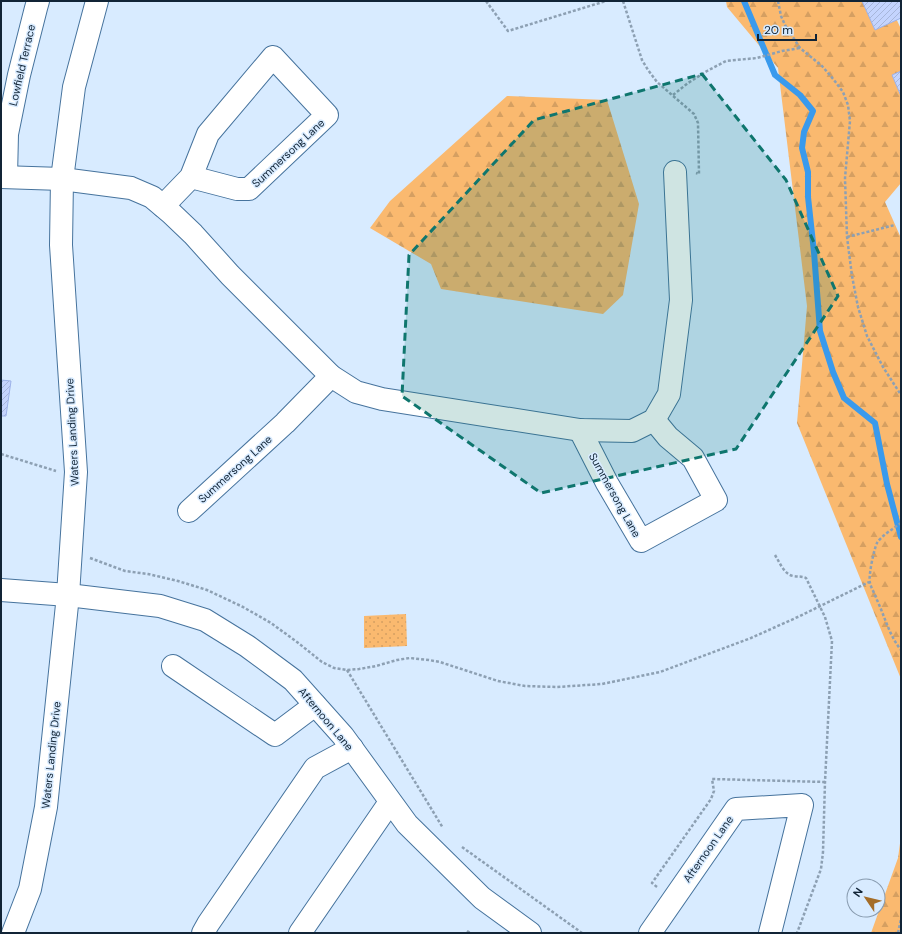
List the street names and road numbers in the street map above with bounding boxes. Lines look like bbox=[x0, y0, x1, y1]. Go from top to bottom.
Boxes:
street label: Lowfield Terrace bbox=[6, 23, 38, 107]
street label: Summersong Lane bbox=[249, 116, 327, 190]
street label: Waters Landing Drive bbox=[62, 378, 82, 486]
street label: Summersong Lane bbox=[195, 432, 275, 506]
street label: Summersong Lane bbox=[586, 450, 644, 540]
street label: Afternoon Lane bbox=[295, 685, 357, 753]
street label: Waters Landing Drive bbox=[38, 701, 64, 809]
street label: Afternoon Lane bbox=[680, 813, 736, 885]

